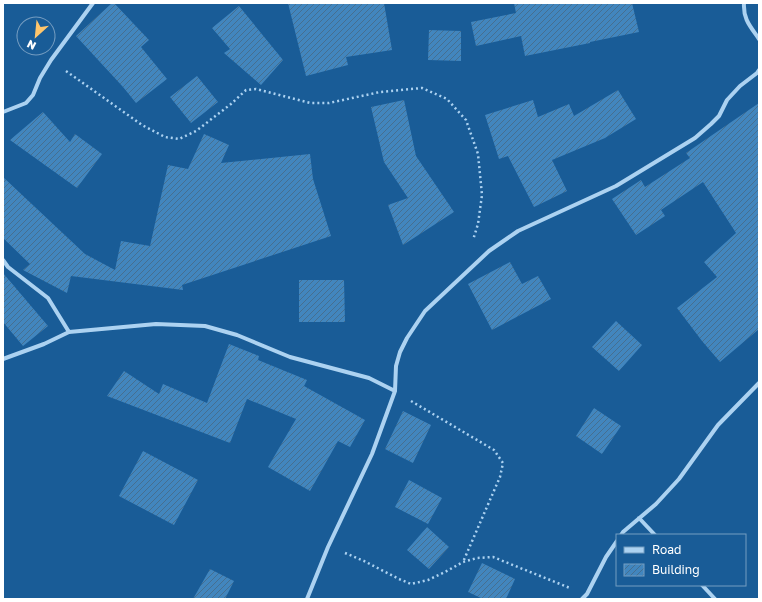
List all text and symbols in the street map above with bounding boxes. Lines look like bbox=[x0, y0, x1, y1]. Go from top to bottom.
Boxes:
north arrow bbox=[16, 16, 56, 56]
text: N bbox=[25, 38, 38, 53]
legend bbox=[616, 534, 746, 586]
text: Road bbox=[652, 542, 681, 557]
text: Building bbox=[652, 562, 700, 577]

